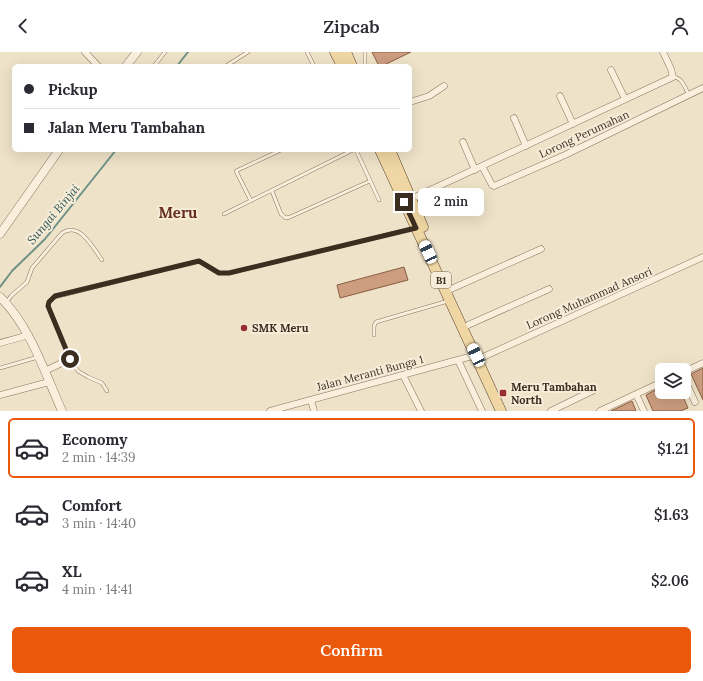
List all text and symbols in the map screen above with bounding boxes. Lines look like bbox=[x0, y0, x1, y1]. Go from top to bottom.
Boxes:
icon: back bbox=[12, 15, 34, 37]
text: Zipcab bbox=[323, 15, 380, 38]
icon: person bbox=[669, 15, 691, 37]
text: Pickup bbox=[48, 80, 97, 99]
street label: Lorong Perumahan bbox=[537, 107, 632, 161]
text: Jalan Meru Tambahan bbox=[48, 118, 205, 137]
water label: Sungai Binjai bbox=[24, 181, 83, 247]
callout: 2 min bbox=[418, 188, 484, 216]
route end bbox=[395, 193, 413, 211]
text: 2 min bbox=[434, 193, 468, 210]
district label: Meru bbox=[159, 203, 197, 222]
car bbox=[417, 239, 439, 265]
street label: Lorong Muhammad Ansori bbox=[524, 264, 654, 332]
road number: B1 bbox=[431, 272, 451, 288]
place label: SMK Meru bbox=[252, 321, 309, 335]
marker: SMK Meru bbox=[239, 323, 249, 333]
car bbox=[465, 342, 487, 368]
route start bbox=[61, 350, 79, 368]
street label: Jalan Meranti Bunga 1 bbox=[314, 352, 425, 394]
map controls bbox=[655, 363, 691, 399]
button: layers bbox=[655, 363, 691, 399]
place label: Meru Tambahan North bbox=[511, 380, 597, 407]
marker: Meru Tambahan North bbox=[498, 388, 508, 398]
icon: car bbox=[14, 430, 50, 466]
text: Economy bbox=[62, 430, 127, 449]
text: $1.21 bbox=[657, 439, 689, 458]
text: 2 min · 14:39 bbox=[62, 449, 135, 466]
icon: car bbox=[14, 496, 50, 532]
text: Comfort bbox=[62, 496, 122, 515]
text: $1.63 bbox=[654, 505, 689, 524]
text: 3 min · 14:40 bbox=[62, 515, 136, 532]
icon: car bbox=[14, 562, 50, 598]
text: XL bbox=[62, 562, 82, 581]
text: $2.06 bbox=[651, 571, 689, 590]
text: 4 min · 14:41 bbox=[62, 581, 133, 598]
button: Confirm bbox=[12, 627, 691, 673]

